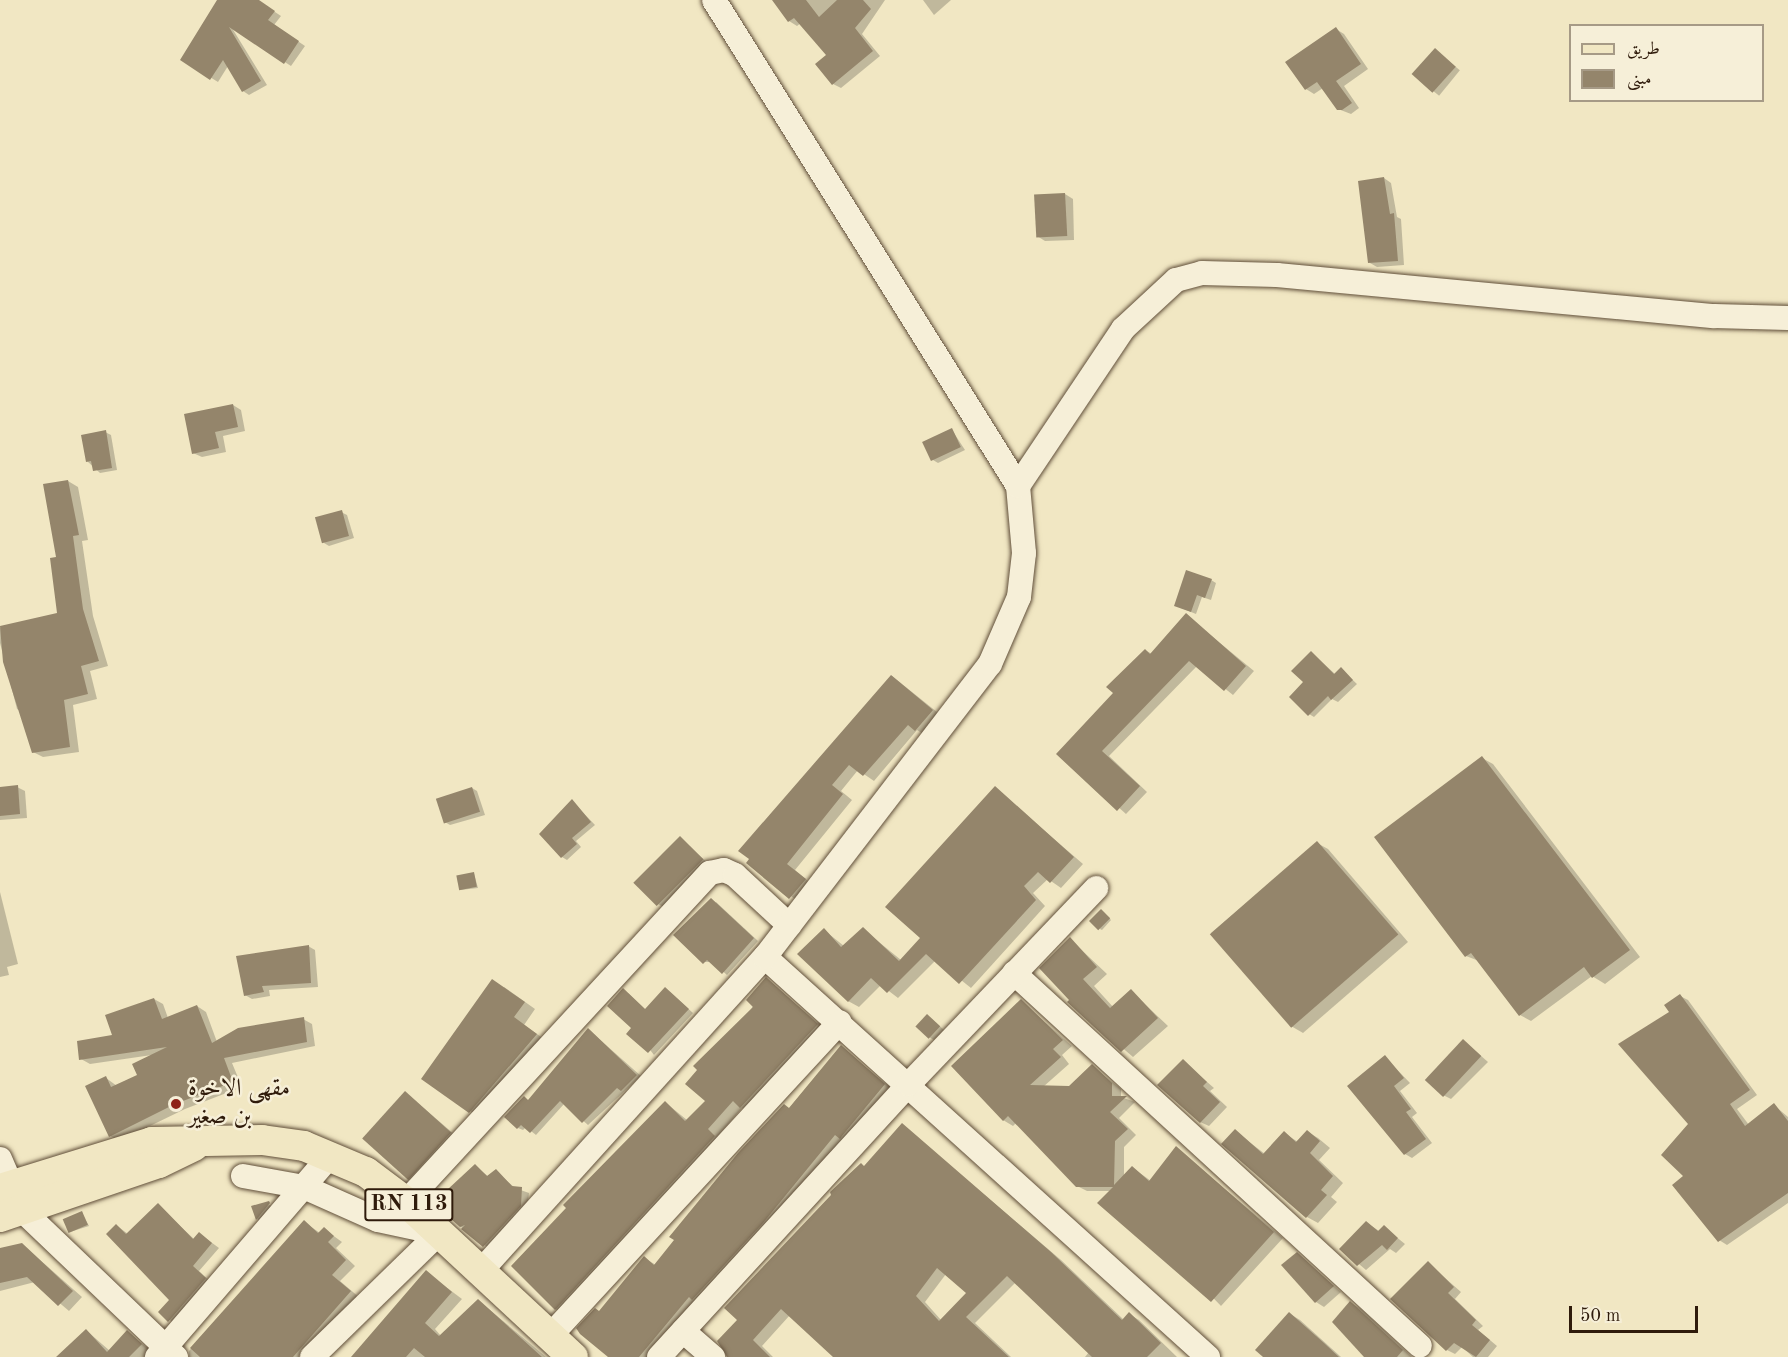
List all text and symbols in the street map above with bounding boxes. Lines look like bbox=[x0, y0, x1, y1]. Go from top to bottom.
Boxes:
legend bbox=[1569, 24, 1764, 102]
text: طريق bbox=[1627, 40, 1660, 58]
text: مبنى bbox=[1627, 70, 1652, 88]
place label: مقهی الاخوة بن صغير bbox=[188, 1076, 290, 1132]
marker: مقهی الاخوة بن صغير bbox=[169, 1097, 183, 1111]
road number: RN 113 bbox=[364, 1186, 454, 1224]
scale bar bbox=[1572, 1294, 1701, 1332]
text: 50 m bbox=[1580, 1307, 1620, 1325]

